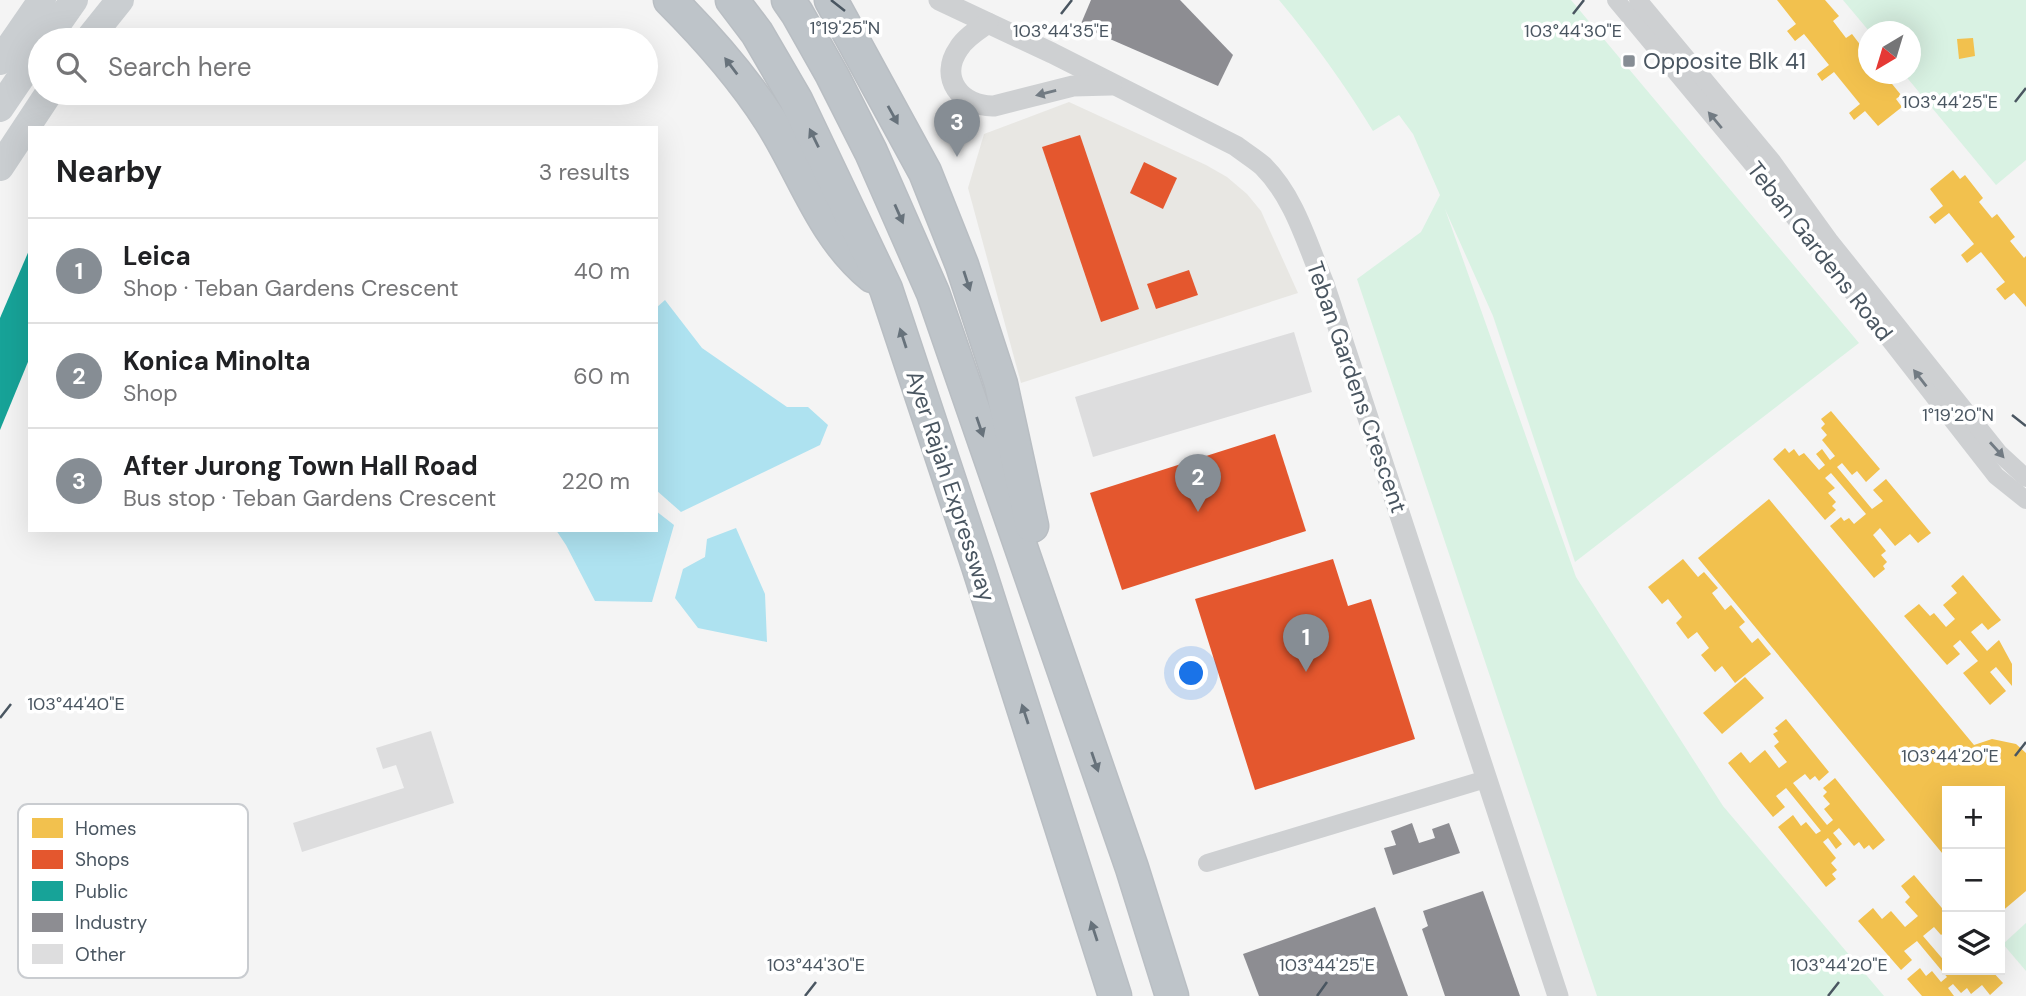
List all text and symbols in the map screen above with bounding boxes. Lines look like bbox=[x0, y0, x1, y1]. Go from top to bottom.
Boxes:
text: 1°19'25"N bbox=[810, 16, 880, 40]
text: 103°44'35"E bbox=[1013, 19, 1109, 43]
text: 103°44'30"E bbox=[1524, 19, 1622, 43]
north arrow bbox=[1858, 21, 1921, 84]
search box bbox=[28, 28, 658, 105]
place label: Opposite Blk 41 bbox=[1643, 46, 1806, 76]
icon: search bbox=[52, 48, 90, 86]
text: Search here bbox=[108, 50, 251, 84]
marker: Opposite Blk 41 bbox=[1621, 53, 1637, 69]
one-way arrow bbox=[724, 58, 739, 76]
one-way arrow bbox=[1035, 88, 1057, 99]
text: 103°44'25"E bbox=[1902, 90, 1998, 114]
pin: 3 bbox=[934, 99, 980, 157]
one-way arrow bbox=[887, 105, 899, 125]
one-way arrow bbox=[1708, 111, 1723, 129]
one-way arrow bbox=[808, 128, 820, 148]
text: Nearby bbox=[56, 152, 162, 191]
street label: Teban Gardens Road bbox=[1740, 155, 1900, 347]
text: 3 results bbox=[539, 157, 630, 187]
one-way arrow bbox=[894, 204, 905, 225]
text: Leica bbox=[123, 239, 191, 273]
text: 1 bbox=[75, 256, 83, 286]
text: 40 m bbox=[574, 256, 630, 286]
street label: Teban Gardens Crescent bbox=[1300, 257, 1414, 517]
one-way arrow bbox=[963, 271, 973, 292]
text: Shop · Teban Gardens Crescent bbox=[123, 273, 459, 303]
one-way arrow bbox=[897, 328, 908, 349]
text: Konica Minolta bbox=[123, 344, 311, 378]
text: 2 bbox=[72, 361, 86, 391]
text: 60 m bbox=[573, 361, 630, 391]
street label: Ayer Rajah Expressway bbox=[899, 367, 1003, 606]
one-way arrow bbox=[1912, 369, 1927, 387]
text: Shop bbox=[123, 378, 178, 408]
text: 1°19'20"N bbox=[1922, 403, 1994, 427]
one-way arrow bbox=[975, 416, 986, 437]
one-way arrow bbox=[1989, 441, 2004, 458]
text: After Jurong Town Hall Road bbox=[123, 449, 478, 483]
pin: 2 bbox=[1175, 454, 1221, 512]
text: 3 bbox=[72, 466, 86, 496]
text: 220 m bbox=[561, 466, 630, 496]
text: Bus stop · Teban Gardens Crescent bbox=[123, 483, 496, 513]
pin: 1 bbox=[1283, 614, 1329, 672]
your location bbox=[1174, 656, 1208, 690]
text: 103°44'40"E bbox=[27, 692, 125, 716]
one-way arrow bbox=[1019, 703, 1030, 724]
text: 103°44'20"E bbox=[1901, 744, 1999, 768]
one-way arrow bbox=[1090, 751, 1101, 772]
map controls bbox=[1942, 786, 2005, 975]
button: + bbox=[1942, 786, 2005, 849]
legend bbox=[18, 804, 248, 978]
text: Homes bbox=[75, 816, 136, 841]
text: Shops bbox=[75, 847, 130, 872]
button: − bbox=[1942, 849, 2005, 912]
text: Public bbox=[75, 879, 128, 904]
text: Industry bbox=[75, 910, 148, 935]
button: layers bbox=[1942, 912, 2005, 975]
one-way arrow bbox=[1088, 920, 1099, 941]
text: Other bbox=[75, 942, 126, 967]
text: 103°44'30"E bbox=[767, 953, 865, 977]
text: 103°44'25"E bbox=[1279, 953, 1375, 977]
text: 103°44'20"E bbox=[1790, 953, 1888, 977]

